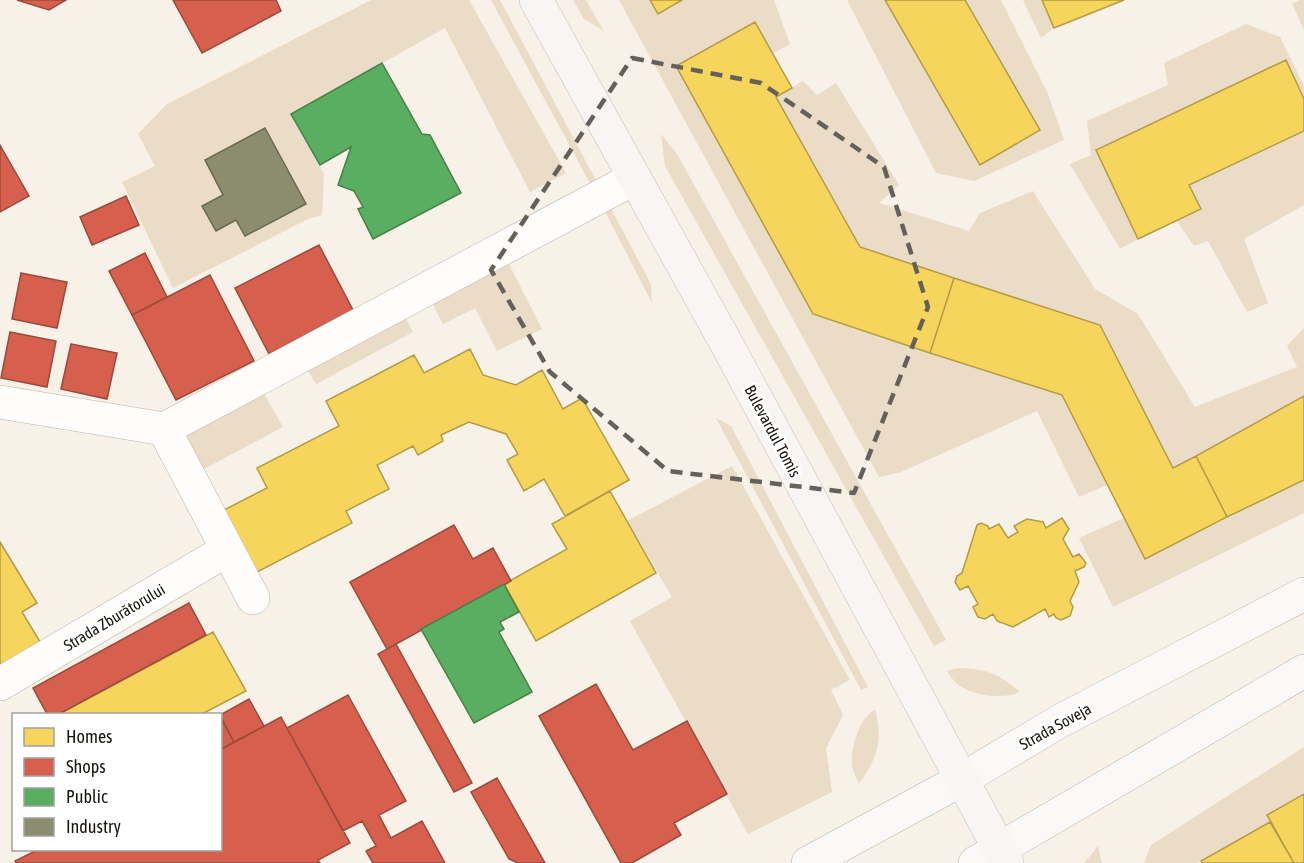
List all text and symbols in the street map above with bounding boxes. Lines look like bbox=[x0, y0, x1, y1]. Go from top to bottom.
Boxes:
street label: Bulevardul Tomis bbox=[741, 382, 805, 480]
street label: Strada Zburătorului bbox=[60, 580, 168, 654]
street label: Strada Soveja bbox=[1016, 699, 1095, 754]
legend bbox=[12, 713, 222, 851]
text: Homes bbox=[66, 726, 112, 747]
text: Shops bbox=[66, 756, 106, 777]
text: Public bbox=[66, 786, 108, 807]
text: Industry bbox=[66, 816, 121, 837]

